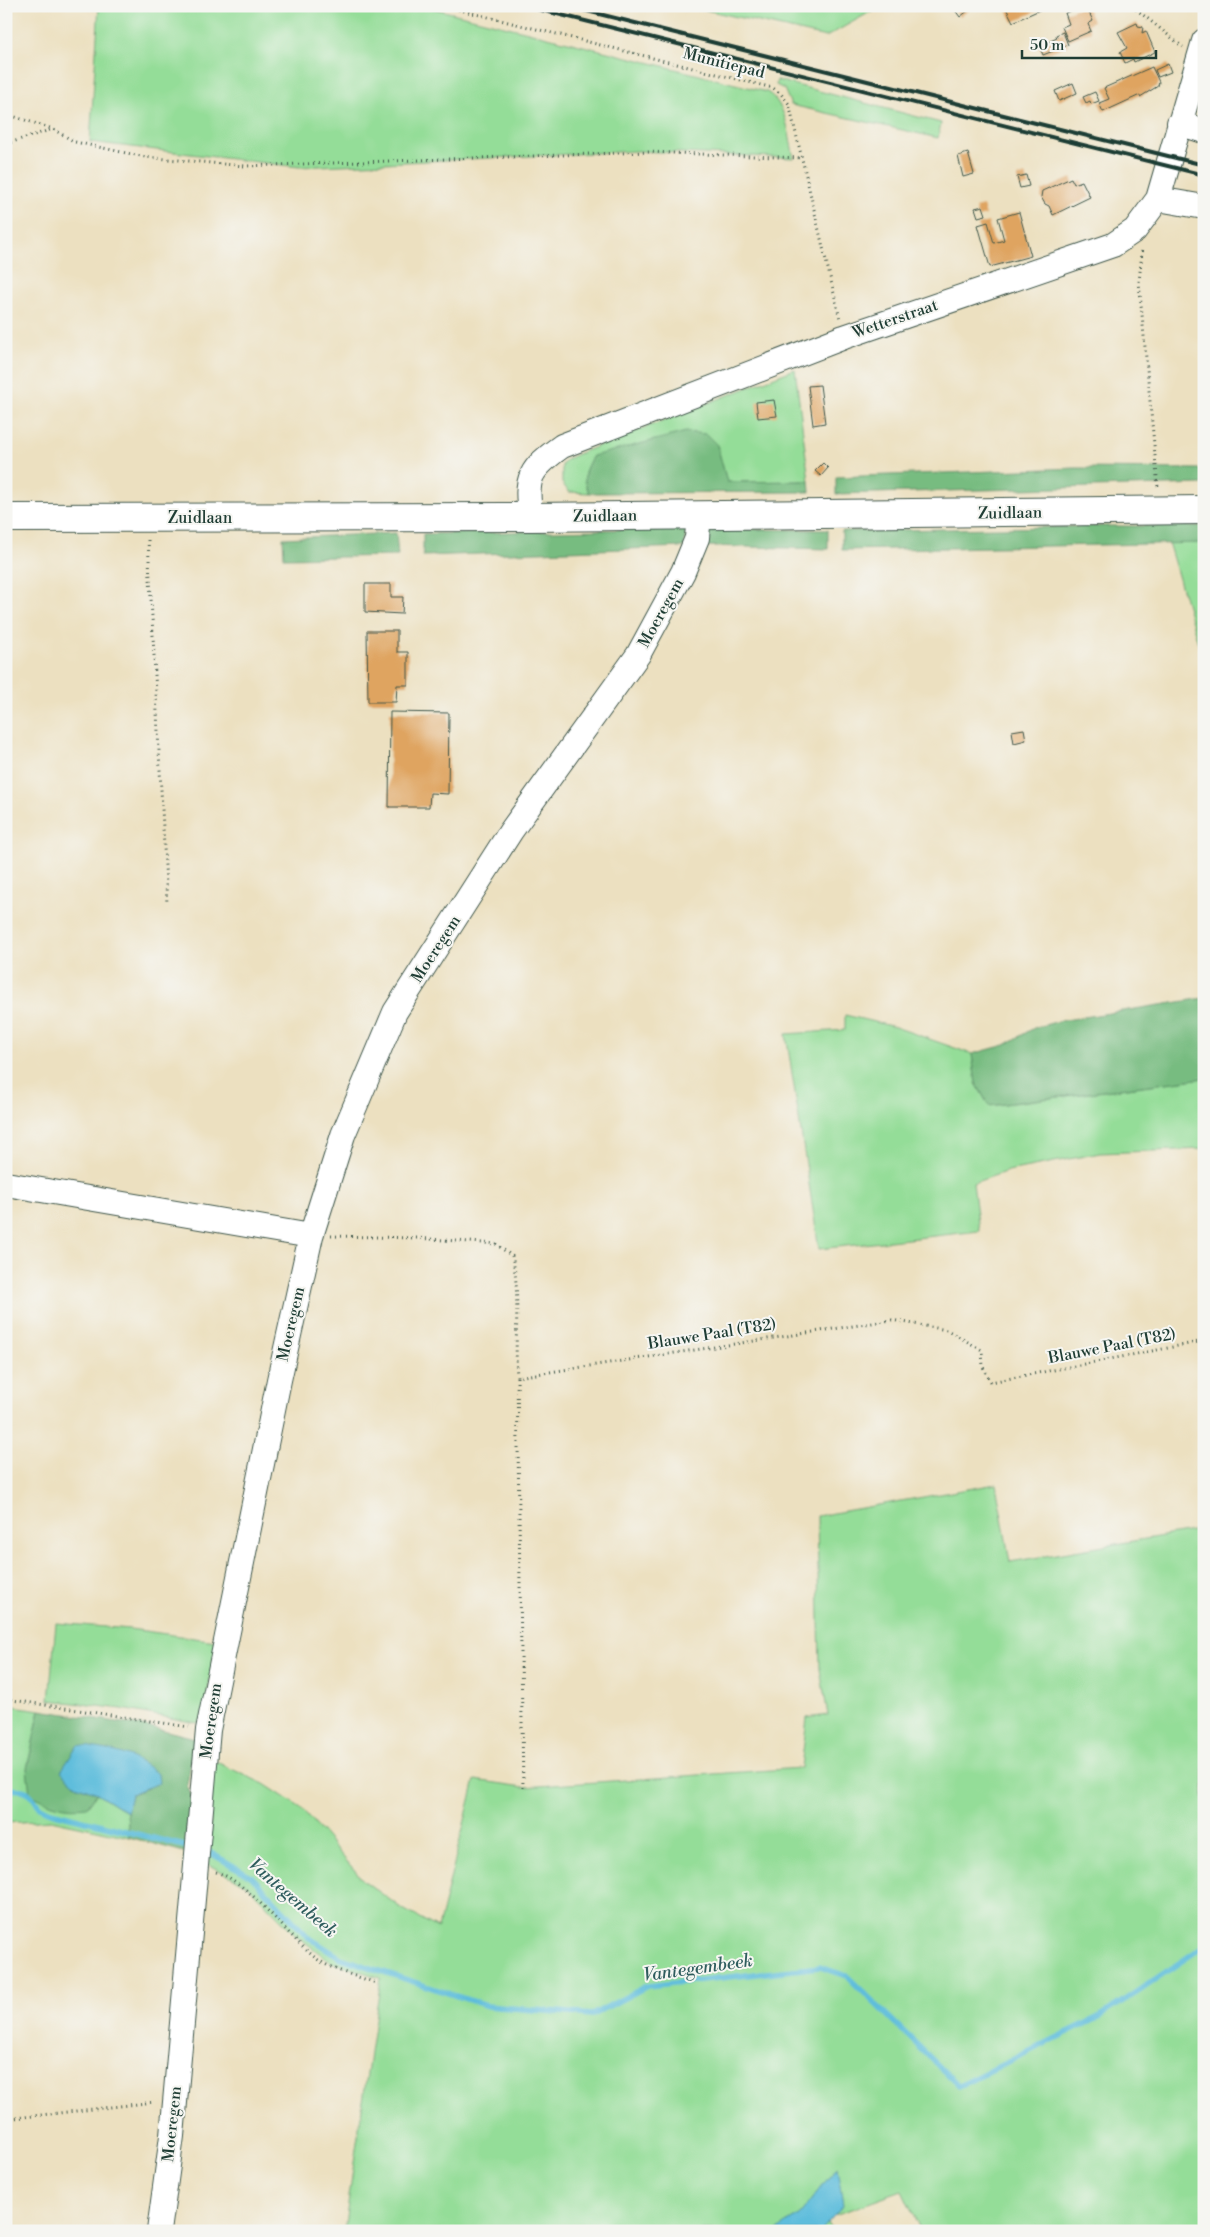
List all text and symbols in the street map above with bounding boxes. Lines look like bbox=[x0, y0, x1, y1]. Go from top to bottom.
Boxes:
scale bar bbox=[1022, 28, 1156, 60]
text: 50 m bbox=[1030, 36, 1064, 55]
street label: Munitiepad bbox=[681, 43, 767, 83]
street label: Wetterstraat bbox=[849, 295, 941, 343]
street label: Zuidlaan bbox=[978, 502, 1043, 524]
street label: Zuidlaan bbox=[573, 505, 638, 527]
street label: Zuidlaan bbox=[168, 508, 233, 528]
street label: Moeregem bbox=[634, 575, 688, 651]
street label: Moeregem bbox=[407, 912, 465, 986]
street label: Moeregem bbox=[273, 1285, 309, 1363]
street label: Blauwe Paal (T82) bbox=[645, 1314, 778, 1354]
street label: Blauwe Paal (T82) bbox=[1045, 1324, 1178, 1368]
street label: Moeregem bbox=[196, 1682, 226, 1760]
water label: Vantegembeek bbox=[244, 1853, 342, 1943]
water label: Vantegembeek bbox=[642, 1949, 754, 1987]
street label: Moeregem bbox=[158, 2085, 186, 2163]

